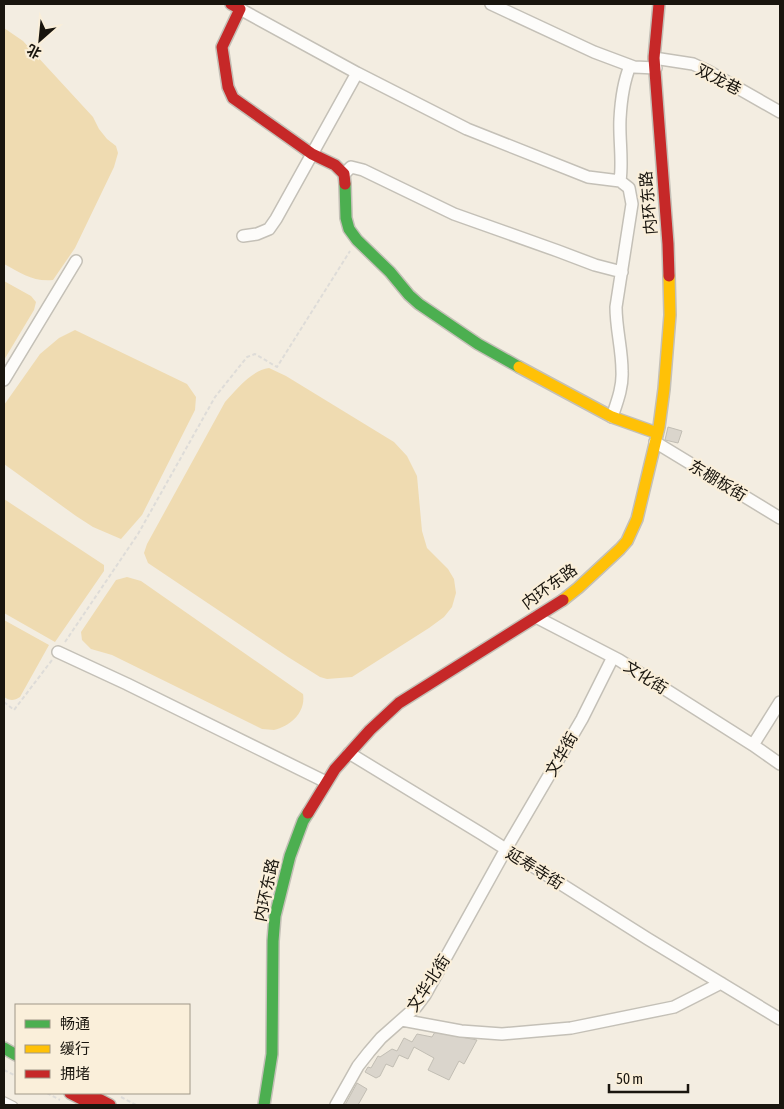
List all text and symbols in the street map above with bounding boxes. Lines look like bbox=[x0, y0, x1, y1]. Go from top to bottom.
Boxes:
north arrow bbox=[15, 15, 65, 65]
text: 北 bbox=[24, 41, 44, 62]
street label: 双龙巷 bbox=[694, 60, 744, 98]
street label: 内环东路 bbox=[636, 170, 660, 236]
street label: 东棚板街 bbox=[686, 456, 750, 504]
street label: 内环东路 bbox=[518, 560, 580, 612]
street label: 文化街 bbox=[621, 657, 671, 697]
street label: 文华街 bbox=[541, 729, 581, 779]
street label: 延寿寺街 bbox=[503, 843, 567, 893]
street label: 内环东路 bbox=[251, 857, 281, 923]
street label: 文华北街 bbox=[403, 951, 453, 1015]
legend bbox=[15, 1004, 190, 1094]
text: 畅通 bbox=[60, 1015, 90, 1032]
text: 缓行 bbox=[60, 1040, 90, 1057]
scale bar bbox=[609, 1062, 688, 1094]
text: 拥堵 bbox=[60, 1065, 90, 1082]
text: 50 m bbox=[616, 1070, 643, 1087]

